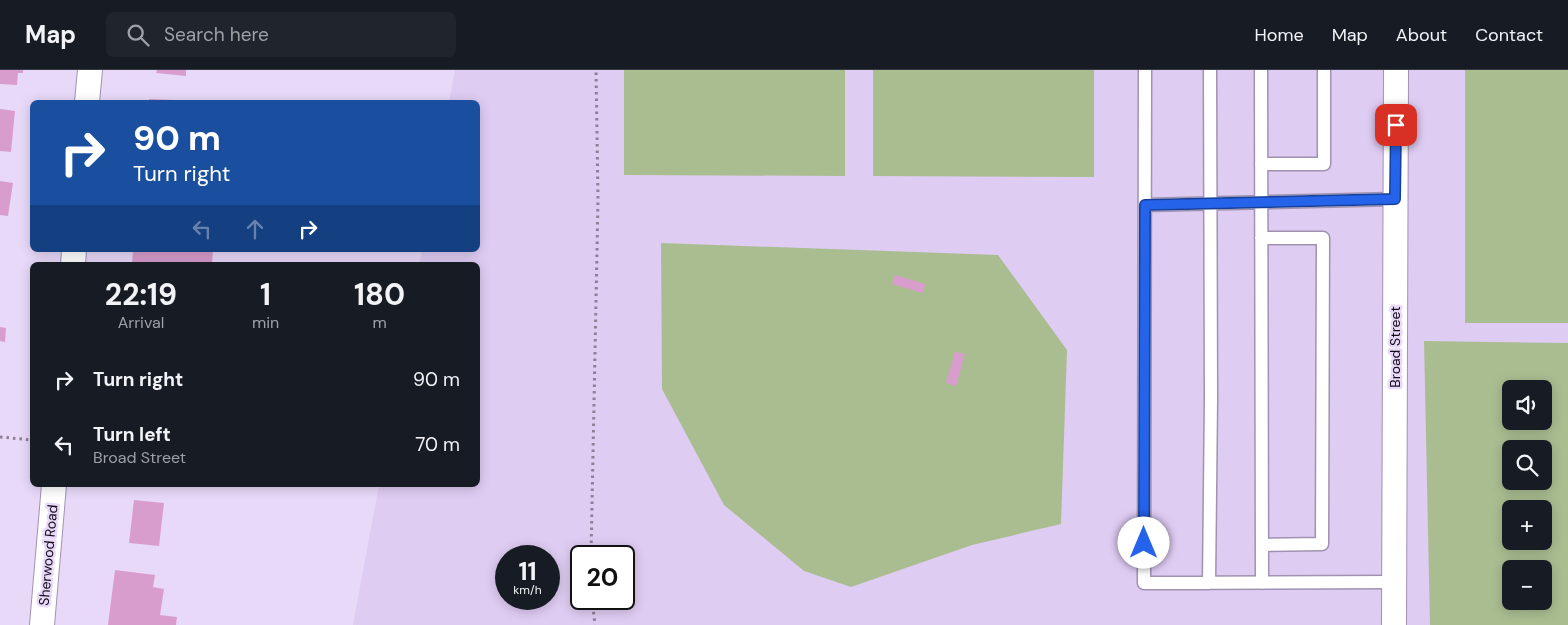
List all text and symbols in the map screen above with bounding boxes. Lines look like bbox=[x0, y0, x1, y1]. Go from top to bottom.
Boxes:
search box bbox=[106, 12, 456, 57]
text: Map bbox=[25, 19, 76, 50]
icon: search bbox=[124, 21, 152, 49]
text: Search here bbox=[164, 22, 269, 47]
text: Home bbox=[1254, 23, 1304, 47]
text: Map bbox=[1332, 23, 1368, 47]
text: About bbox=[1396, 23, 1447, 47]
text: Contact bbox=[1475, 23, 1543, 47]
pin bbox=[1375, 104, 1417, 146]
icon: arrive bbox=[1382, 111, 1410, 139]
text: 90 m bbox=[133, 115, 221, 161]
icon: right bbox=[50, 120, 115, 185]
text: Turn right bbox=[133, 159, 230, 188]
icon: left bbox=[188, 215, 216, 243]
icon: ahead bbox=[241, 215, 269, 243]
icon: right bbox=[294, 215, 322, 243]
text: 22:19 bbox=[105, 275, 177, 314]
text: 1 bbox=[260, 275, 271, 314]
text: 180 bbox=[354, 275, 405, 314]
street label: Broad Street bbox=[1386, 306, 1404, 388]
text: Arrival bbox=[118, 312, 164, 333]
text: min bbox=[252, 312, 279, 333]
text: m bbox=[372, 312, 387, 333]
icon: right bbox=[50, 366, 78, 394]
text: Turn right bbox=[93, 367, 183, 392]
text: 90 m bbox=[413, 367, 460, 392]
map controls bbox=[1502, 380, 1552, 610]
button: sound bbox=[1502, 380, 1552, 430]
text: Turn left bbox=[93, 422, 171, 447]
icon: left bbox=[50, 431, 78, 459]
text: 70 m bbox=[415, 432, 460, 457]
button: search bbox=[1502, 440, 1552, 490]
text: Broad Street bbox=[93, 447, 186, 468]
button: + bbox=[1502, 500, 1552, 550]
street label: Sherwood Road bbox=[35, 504, 61, 606]
position arrow bbox=[1117, 516, 1169, 568]
speed limit sign: 20 bbox=[570, 545, 635, 610]
text: 11 bbox=[518, 555, 537, 588]
button: − bbox=[1502, 560, 1552, 610]
text: km/h bbox=[513, 582, 542, 598]

